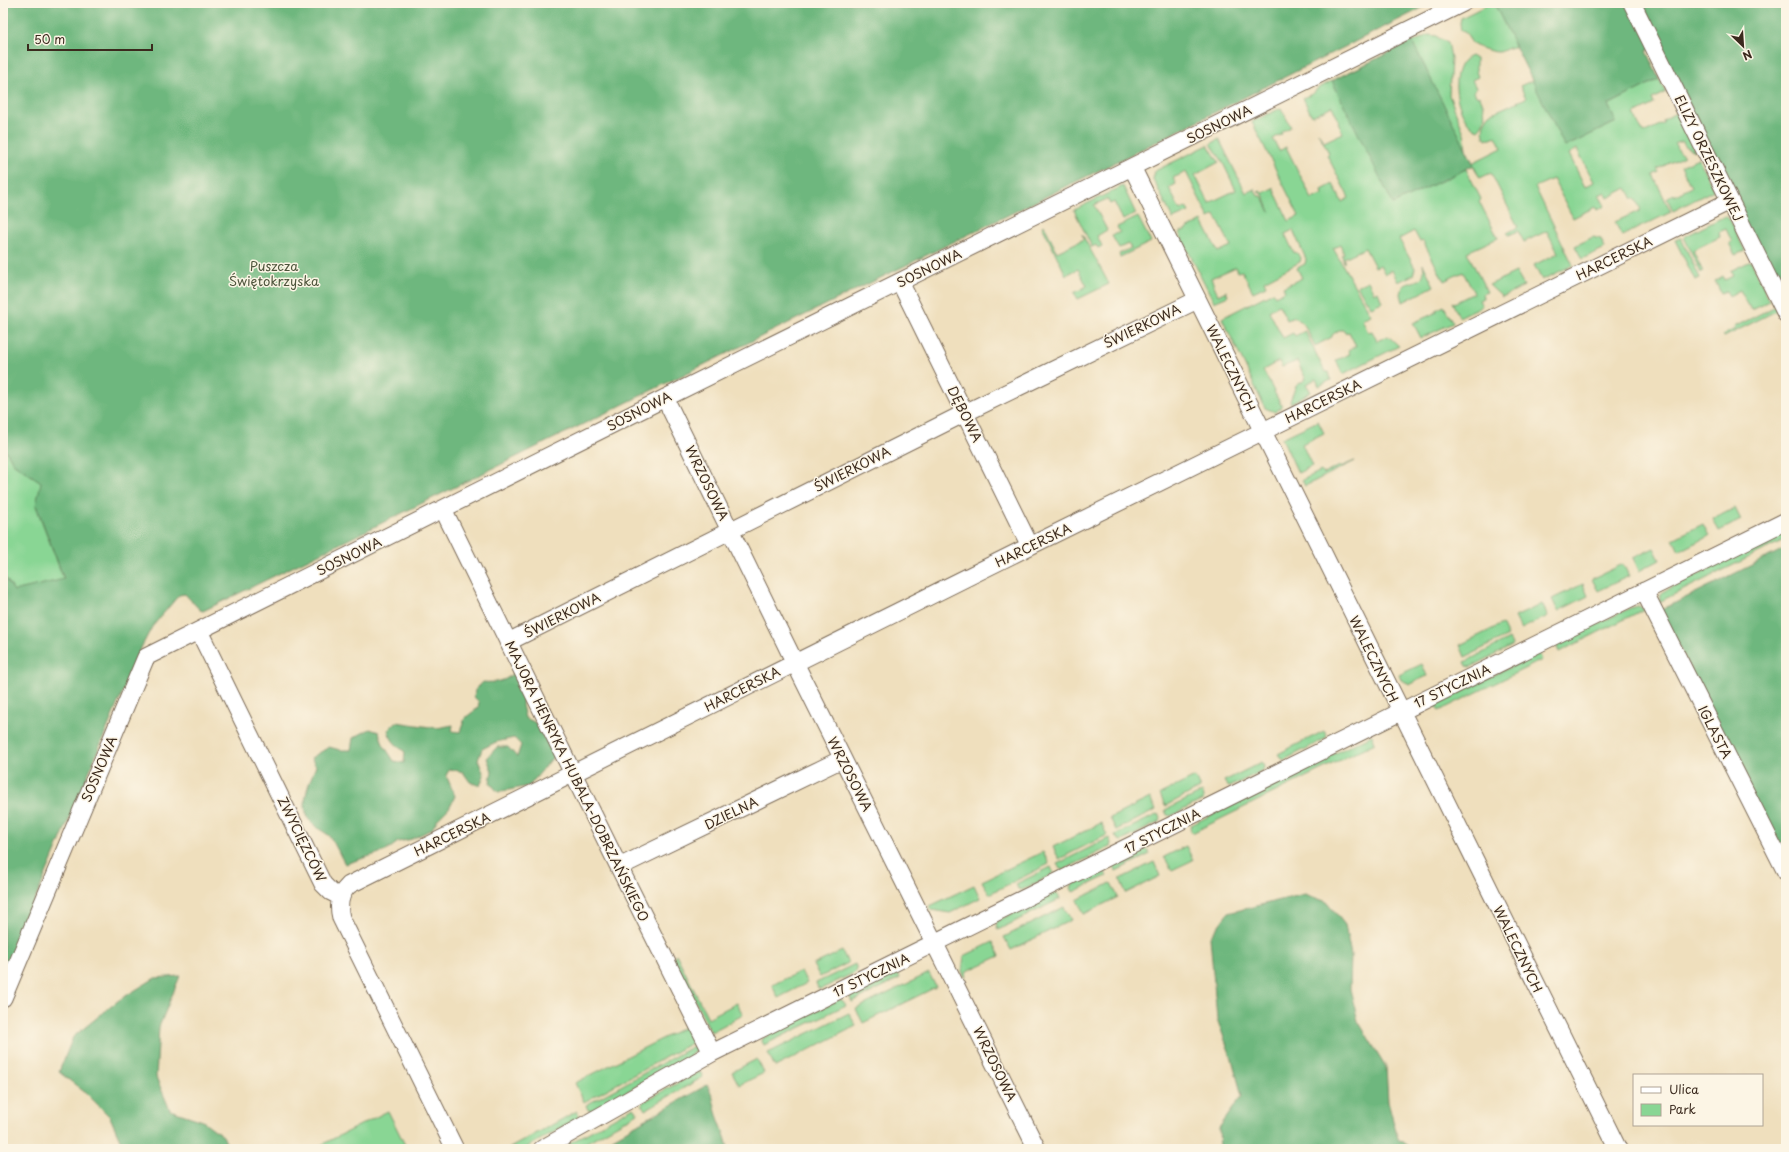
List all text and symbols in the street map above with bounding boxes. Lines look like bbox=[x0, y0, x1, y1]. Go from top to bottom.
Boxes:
scale bar bbox=[28, 26, 152, 52]
north arrow bbox=[1723, 26, 1763, 66]
text: 50 m bbox=[34, 30, 65, 48]
text: N bbox=[1740, 46, 1755, 65]
street label: ELIZY ORZESZKOWEJ bbox=[1671, 91, 1748, 224]
street label: SOSNOWA bbox=[1183, 100, 1255, 148]
street label: HARCERSKA bbox=[1572, 231, 1655, 284]
street label: SOSNOWA bbox=[893, 244, 965, 292]
park label: Puszcza Świętokrzyska bbox=[229, 256, 320, 290]
street label: ŚWIERKOWA bbox=[1100, 299, 1184, 352]
street label: WALECZNYCH bbox=[1202, 321, 1261, 414]
street label: HARCERSKA bbox=[1281, 374, 1364, 427]
street label: DĘBOWA bbox=[944, 382, 987, 445]
street label: SOSNOWA bbox=[603, 386, 674, 435]
street label: ŚWIERKOWA bbox=[810, 441, 893, 496]
street label: WRZOSOWA bbox=[681, 442, 734, 524]
street label: HARCERSKA bbox=[991, 518, 1074, 571]
street label: SOSNOWA bbox=[313, 532, 385, 580]
street label: ŚWIERKOWA bbox=[520, 587, 603, 642]
street label: WALECZNYCH bbox=[1345, 612, 1404, 705]
street label: MAJORA HENRYKA HUBALA-DOBRZAŃSKIEGO bbox=[501, 637, 654, 924]
street label: 17 STYCZNIA bbox=[1410, 659, 1493, 712]
street label: HARCERSKA bbox=[701, 661, 783, 716]
street label: IGLASTA bbox=[1694, 702, 1737, 762]
street label: SOSNOWA bbox=[76, 733, 121, 805]
street label: WRZOSOWA bbox=[823, 733, 877, 814]
street label: DZIELNA bbox=[701, 791, 761, 834]
street label: ZWYCIĘZCÓW bbox=[274, 793, 332, 885]
street label: 17 STYCZNIA bbox=[1120, 803, 1203, 858]
street label: HARCERSKA bbox=[410, 807, 493, 860]
street label: WALECZNYCH bbox=[1489, 902, 1548, 995]
street label: 17 STYCZNIA bbox=[829, 948, 912, 1001]
street label: WRZOSOWA bbox=[969, 1023, 1022, 1105]
legend bbox=[1633, 1074, 1763, 1126]
text: Ulica bbox=[1669, 1080, 1699, 1098]
text: Park bbox=[1669, 1100, 1696, 1118]

